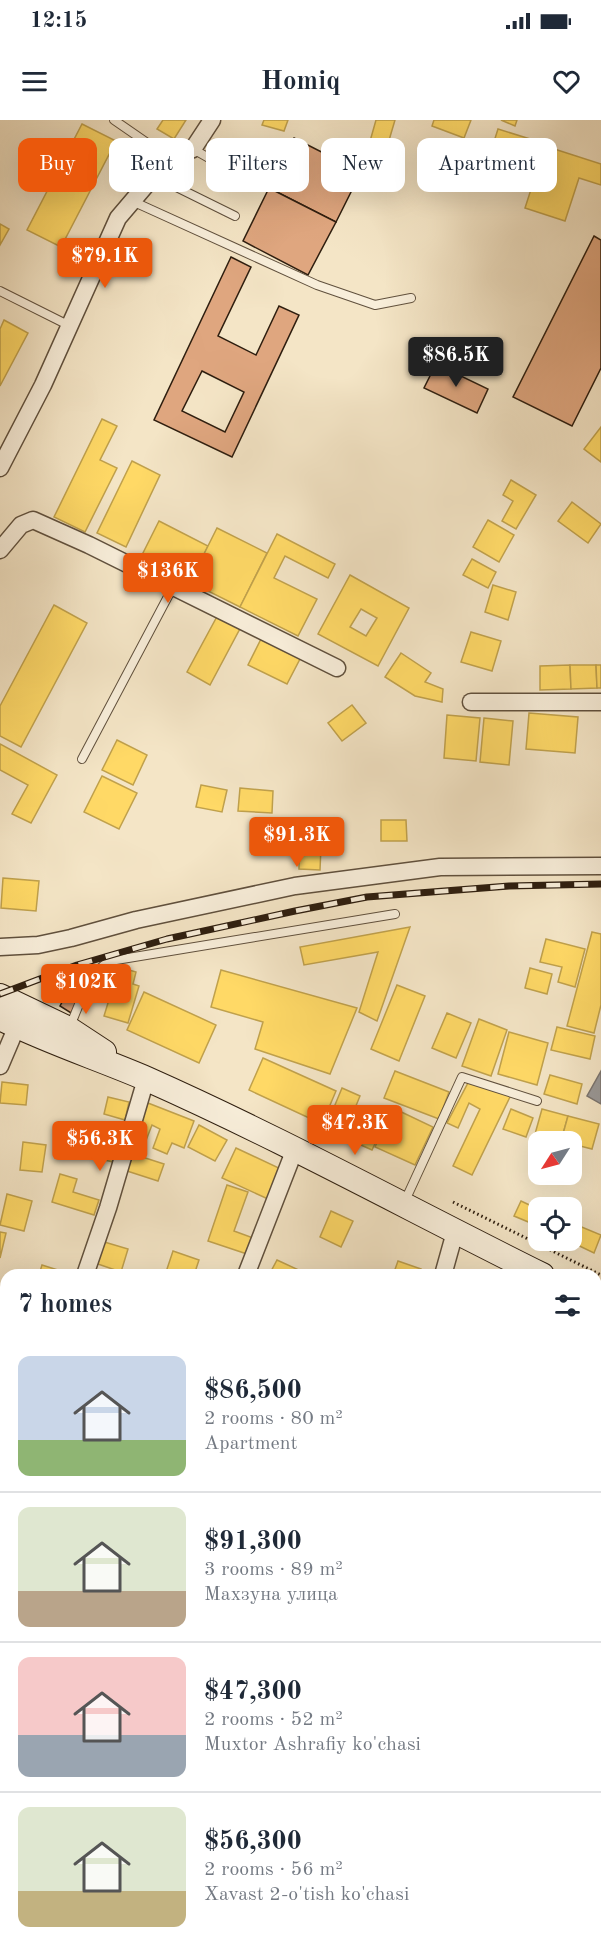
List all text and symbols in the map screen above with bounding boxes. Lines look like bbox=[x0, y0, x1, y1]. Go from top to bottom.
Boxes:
text: 12:15 bbox=[30, 10, 87, 32]
icon: menu bbox=[18, 65, 51, 98]
icon: heart bbox=[550, 65, 583, 98]
text: Homiq bbox=[261, 68, 340, 95]
chip: Buy bbox=[18, 138, 97, 192]
chip: Rent bbox=[109, 138, 194, 192]
chip: Filters bbox=[206, 138, 309, 192]
chip: New bbox=[321, 138, 405, 192]
chip: Apartment bbox=[417, 138, 557, 192]
pin: $79.1K bbox=[56, 238, 154, 289]
text: $79.1K bbox=[71, 247, 139, 267]
pin: $86.5K bbox=[407, 337, 505, 388]
text: $86.5K bbox=[422, 346, 490, 366]
pin: $136K bbox=[126, 553, 210, 604]
text: $136K bbox=[137, 562, 199, 582]
pin: $91.3K bbox=[248, 817, 346, 868]
text: $91.3K bbox=[263, 826, 331, 846]
pin: $102K bbox=[44, 964, 128, 1015]
text: $102K bbox=[55, 973, 117, 993]
pin: $47.3K bbox=[306, 1105, 404, 1156]
text: $47.3K bbox=[321, 1114, 389, 1134]
pin: $56.3K bbox=[51, 1121, 149, 1172]
text: $56.3K bbox=[66, 1130, 134, 1150]
north arrow bbox=[528, 1131, 582, 1185]
map controls bbox=[528, 1131, 582, 1251]
button: locate bbox=[528, 1197, 582, 1251]
icon: filters bbox=[551, 1289, 584, 1322]
text: 7 homes bbox=[18, 1292, 112, 1318]
text: $86,500 bbox=[204, 1378, 302, 1404]
icon: home bbox=[66, 1380, 138, 1452]
text: 2 rooms · 80 m² bbox=[204, 1409, 343, 1429]
text: Apartment bbox=[204, 1434, 298, 1454]
text: $91,300 bbox=[204, 1529, 302, 1555]
icon: home bbox=[66, 1531, 138, 1603]
text: 3 rooms · 89 m² bbox=[204, 1560, 343, 1580]
text: Махзуна улица bbox=[204, 1585, 338, 1605]
text: $47,300 bbox=[204, 1679, 302, 1705]
icon: home bbox=[66, 1681, 138, 1753]
text: 2 rooms · 52 m² bbox=[204, 1710, 343, 1730]
text: Muxtor Ashrafiy ko'chasi bbox=[204, 1735, 421, 1755]
text: $56,300 bbox=[204, 1829, 302, 1855]
icon: home bbox=[66, 1831, 138, 1903]
text: 2 rooms · 56 m² bbox=[204, 1860, 343, 1880]
text: Xavast 2-o'tish ko'chasi bbox=[204, 1885, 409, 1905]

